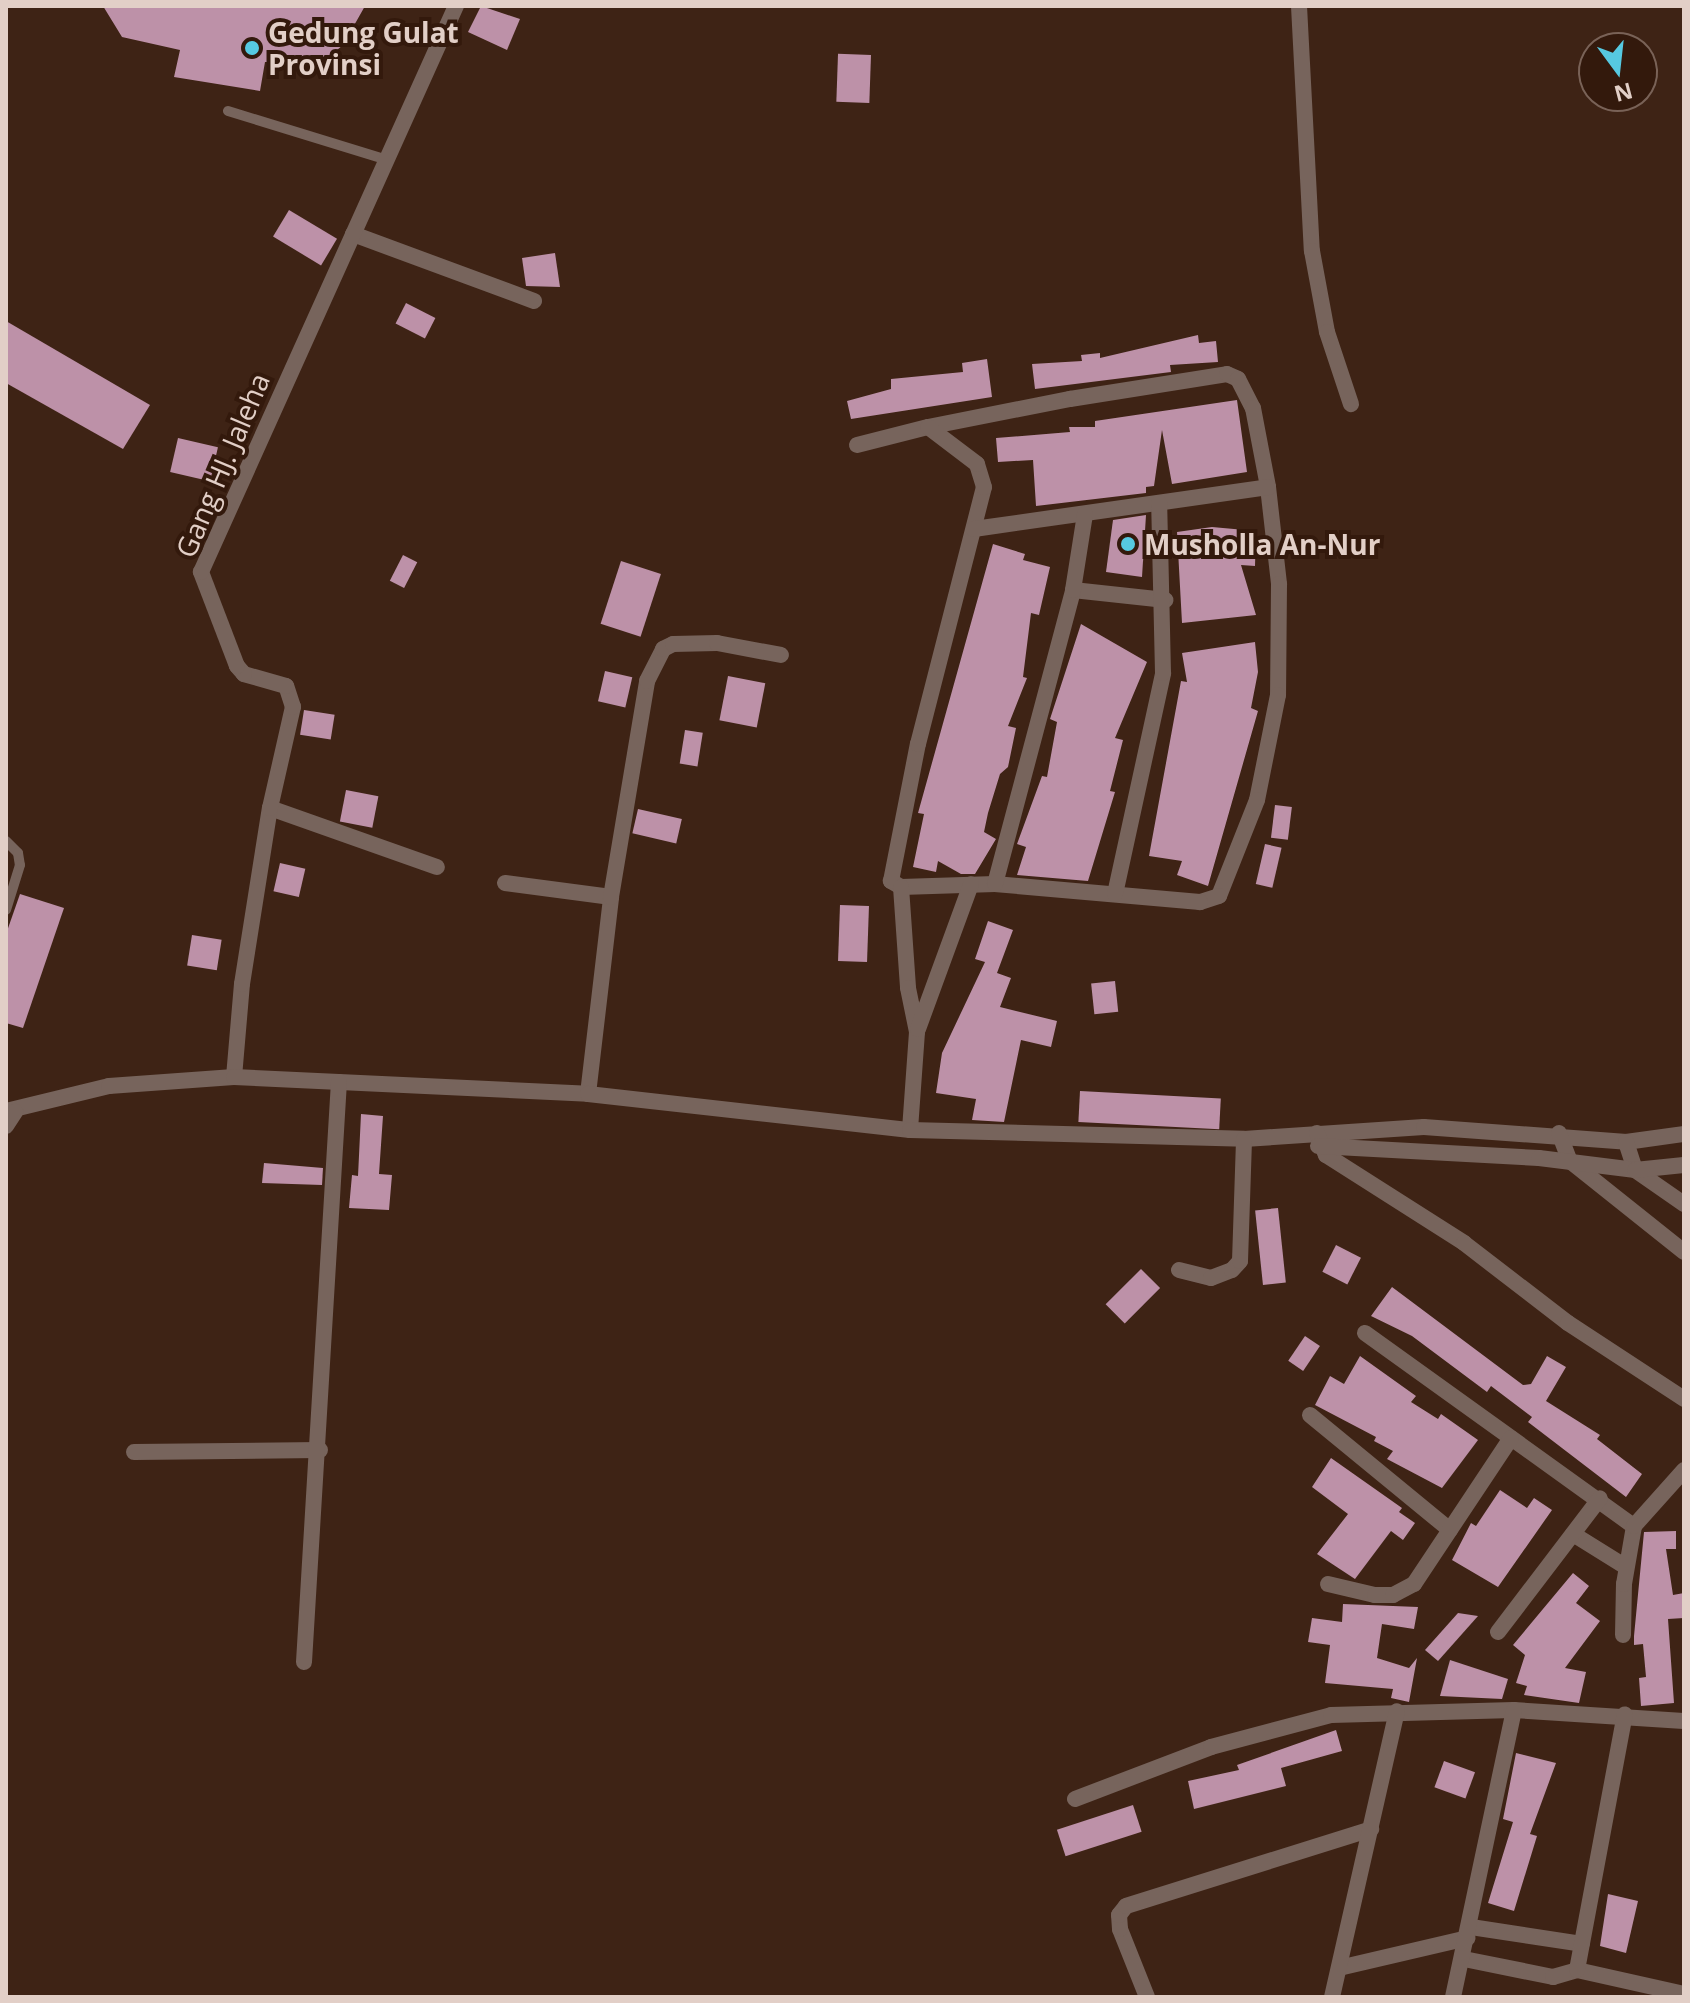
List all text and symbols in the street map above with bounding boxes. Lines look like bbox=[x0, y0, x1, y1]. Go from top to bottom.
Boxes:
place label: Gedung Gulat Provinsi bbox=[268, 15, 459, 81]
north arrow bbox=[1578, 32, 1658, 112]
marker: Gedung Gulat Provinsi bbox=[243, 39, 261, 57]
text: N bbox=[1611, 76, 1636, 110]
street label: Gang HJ. Jaleha bbox=[168, 368, 276, 562]
place label: Musholla An-Nur bbox=[1144, 527, 1380, 561]
marker: Musholla An-Nur bbox=[1119, 535, 1137, 553]

